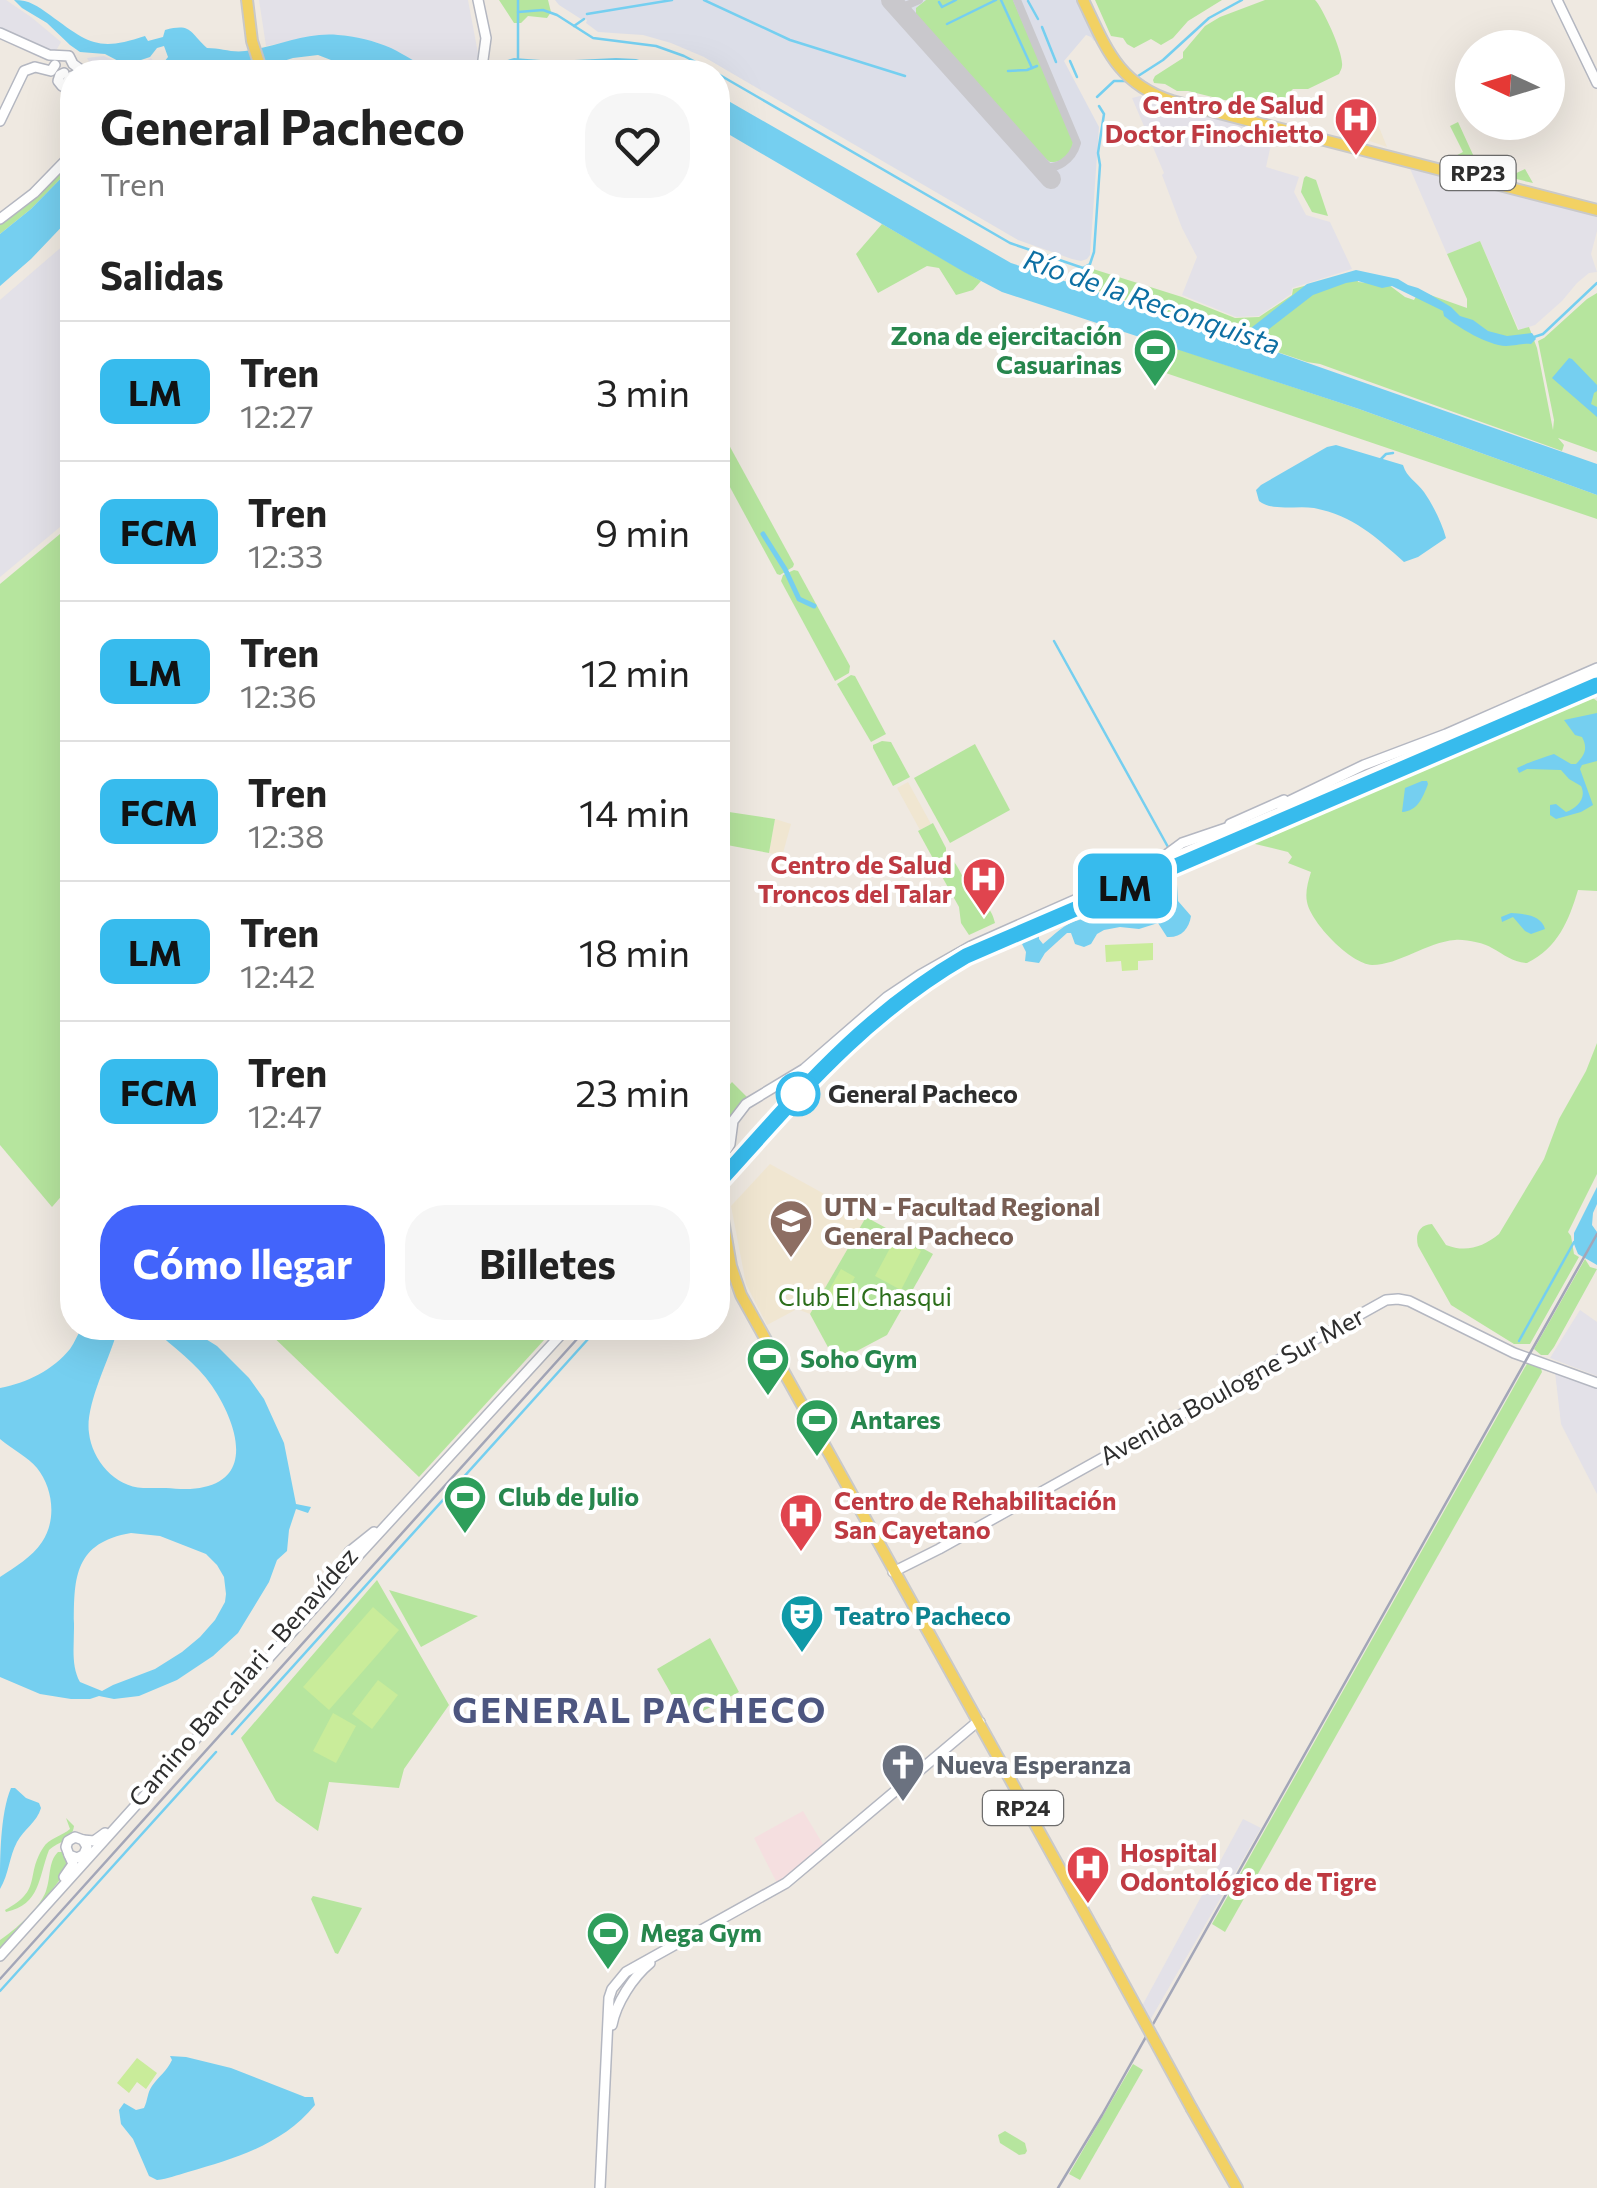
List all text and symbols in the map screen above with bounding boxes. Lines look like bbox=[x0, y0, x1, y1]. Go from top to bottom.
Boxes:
north arrow bbox=[1455, 30, 1565, 140]
map controls bbox=[1455, 30, 1565, 140]
place label: Centro de Salud Doctor Finochietto bbox=[1105, 89, 1324, 148]
button: heart bbox=[585, 93, 690, 198]
text: General Pacheco bbox=[100, 96, 465, 155]
hospital icon: Centro de Salud Doctor Finochietto bbox=[1333, 96, 1379, 157]
road number: RP23 bbox=[1440, 156, 1516, 190]
text: Tren bbox=[100, 163, 165, 203]
water label: Río de la Reconquista bbox=[1020, 241, 1285, 361]
text: Salidas bbox=[100, 251, 224, 298]
place label: Zona de ejercitación Casuarinas bbox=[890, 320, 1122, 379]
sports icon: Zona de ejercitación Casuarinas bbox=[1132, 327, 1178, 388]
text: Tren bbox=[240, 348, 319, 395]
text: 3 min bbox=[596, 368, 690, 415]
text: LM bbox=[128, 370, 182, 413]
text: 12:27 bbox=[240, 395, 314, 435]
text: Tren bbox=[248, 488, 327, 535]
text: 9 min bbox=[595, 508, 690, 555]
text: FCM bbox=[120, 510, 198, 553]
text: 12:33 bbox=[248, 535, 323, 575]
text: Tren bbox=[240, 628, 319, 675]
text: 12 min bbox=[581, 648, 690, 695]
text: LM bbox=[128, 650, 182, 693]
text: 12:36 bbox=[240, 675, 317, 715]
text: Tren bbox=[248, 768, 327, 815]
text: 14 min bbox=[579, 788, 690, 835]
text: FCM bbox=[120, 790, 198, 833]
text: 12:38 bbox=[248, 815, 325, 855]
place label: Centro de Salud Troncos del Talar bbox=[758, 849, 952, 908]
line badge: LM bbox=[1080, 854, 1170, 918]
hospital icon: Centro de Salud Troncos del Talar bbox=[961, 856, 1007, 917]
text: LM bbox=[1098, 865, 1152, 908]
text: Tren bbox=[240, 908, 319, 955]
text: 18 min bbox=[579, 928, 690, 975]
text: LM bbox=[128, 930, 182, 973]
text: 12:42 bbox=[240, 955, 315, 995]
text: Tren bbox=[248, 1048, 327, 1095]
text: 23 min bbox=[575, 1068, 690, 1115]
text: FCM bbox=[120, 1070, 198, 1113]
marker: General Pacheco bbox=[777, 1073, 819, 1115]
place label: General Pacheco bbox=[828, 1078, 1018, 1108]
text: 12:47 bbox=[248, 1095, 322, 1135]
place label: UTN - Facultad Regional General Pacheco bbox=[824, 1191, 1100, 1250]
school or university icon: UTN - Facultad Regional General Pacheco bbox=[768, 1198, 814, 1259]
button: Cómo llegar bbox=[100, 1205, 385, 1320]
button: Billetes bbox=[405, 1205, 690, 1320]
park label: Club El Chasqui bbox=[778, 1281, 952, 1311]
street label: Avenida Boulogne Sur Mer bbox=[1094, 1300, 1369, 1470]
sports icon: Soho Gym bbox=[745, 1336, 791, 1397]
place label: Soho Gym bbox=[800, 1343, 917, 1373]
sports icon: Antares bbox=[794, 1397, 840, 1458]
place label: Antares bbox=[850, 1404, 941, 1434]
sports icon: Club de Julio bbox=[442, 1474, 488, 1535]
place label: Club de Julio bbox=[498, 1481, 639, 1511]
place label: Centro de Rehabilitación San Cayetano bbox=[834, 1485, 1116, 1544]
hospital icon: Centro de Rehabilitación San Cayetano bbox=[778, 1492, 824, 1553]
street label: Camino Bancalari - Benavídez bbox=[122, 1541, 363, 1812]
theatre icon: Teatro Pacheco bbox=[779, 1593, 825, 1654]
place label: Teatro Pacheco bbox=[834, 1600, 1011, 1630]
district label: GENERAL PACHECO bbox=[452, 1687, 828, 1730]
church icon: Nueva Esperanza bbox=[880, 1742, 926, 1803]
place label: Nueva Esperanza bbox=[936, 1749, 1131, 1779]
road number: RP24 bbox=[983, 1791, 1063, 1825]
place label: Hospital Odontológico de Tigre bbox=[1120, 1837, 1377, 1896]
hospital icon: Hospital Odontológico de Tigre bbox=[1065, 1844, 1111, 1905]
sports icon: Mega Gym bbox=[585, 1910, 631, 1971]
place label: Mega Gym bbox=[640, 1917, 762, 1947]

